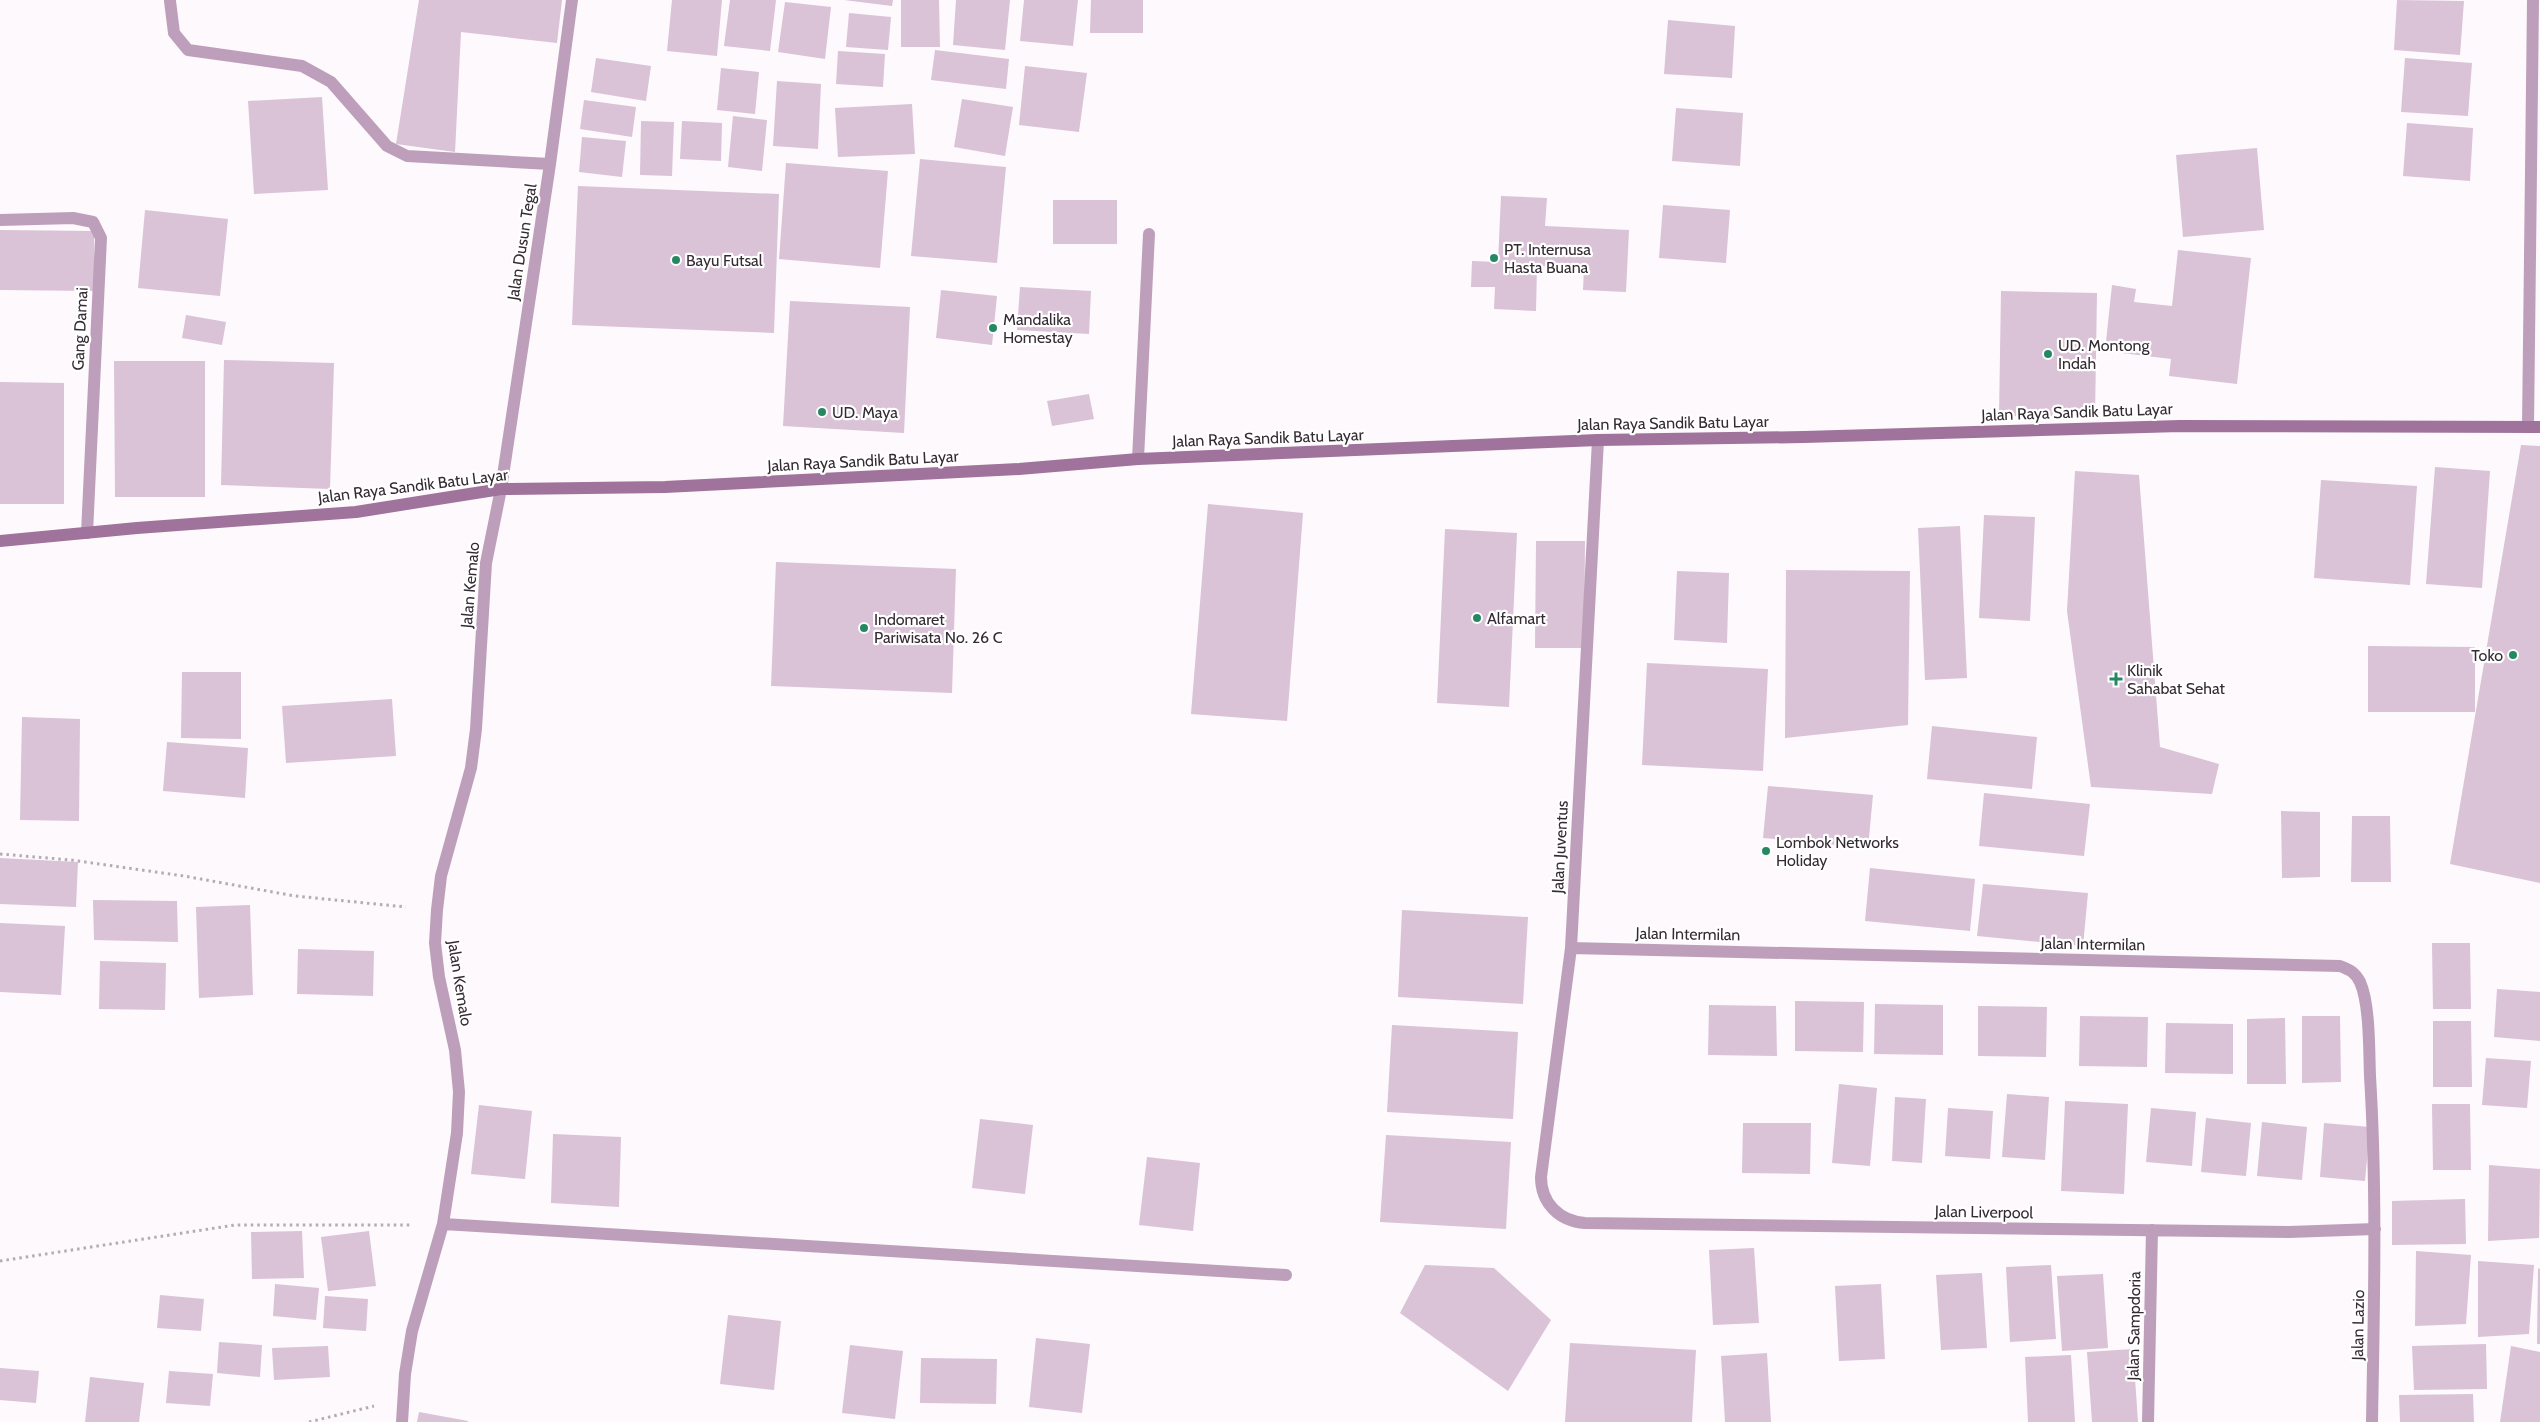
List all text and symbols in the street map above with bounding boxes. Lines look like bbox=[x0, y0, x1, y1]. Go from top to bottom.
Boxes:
street label: Jalan Dusun Tegal bbox=[503, 182, 541, 303]
place label: PT. Internusa Hasta Buana bbox=[1504, 240, 1591, 277]
place label: Bayu Futsal bbox=[686, 251, 763, 270]
marker: PT. Internusa Hasta Buana bbox=[1488, 252, 1500, 264]
marker: Bayu Futsal bbox=[670, 254, 682, 266]
street label: Gang Damai bbox=[68, 287, 92, 371]
place label: Mandalika Homestay bbox=[1003, 310, 1073, 347]
marker: Mandalika Homestay bbox=[987, 322, 999, 334]
place label: UD. Montong Indah bbox=[2058, 336, 2150, 373]
marker: UD. Montong Indah bbox=[2042, 348, 2054, 360]
street label: Jalan Raya Sandik Batu Layar bbox=[1980, 399, 2174, 425]
place label: UD. Maya bbox=[832, 403, 898, 422]
marker: UD. Maya bbox=[816, 406, 828, 418]
street label: Jalan Raya Sandik Batu Layar bbox=[1576, 412, 1770, 434]
street label: Jalan Raya Sandik Batu Layar bbox=[1171, 425, 1365, 451]
street label: Jalan Raya Sandik Batu Layar bbox=[766, 446, 960, 476]
street label: Jalan Raya Sandik Batu Layar bbox=[316, 465, 510, 507]
street label: Jalan Kemalo bbox=[457, 541, 483, 630]
place label: Alfamart bbox=[1487, 609, 1546, 628]
place label: Indomaret Pariwisata No. 26 C bbox=[874, 610, 1003, 647]
marker: Alfamart bbox=[1471, 612, 1483, 624]
marker: Indomaret Pariwisata No. 26 C bbox=[858, 622, 870, 634]
place label: Toko bbox=[2471, 646, 2503, 665]
marker: Toko bbox=[2507, 649, 2519, 661]
place label: Klinik Sahabat Sehat bbox=[2127, 661, 2225, 698]
marker: Klinik Sahabat Sehat bbox=[2109, 672, 2123, 686]
street label: Jalan Juventus bbox=[1548, 800, 1572, 895]
place label: Lombok Networks Holiday bbox=[1776, 833, 1899, 870]
marker: Lombok Networks Holiday bbox=[1760, 845, 1772, 857]
street label: Jalan Intermilan bbox=[1634, 924, 1741, 944]
street label: Jalan Intermilan bbox=[2039, 934, 2146, 954]
street label: Jalan Kemalo bbox=[444, 938, 476, 1027]
street label: Jalan Liverpool bbox=[1934, 1202, 2034, 1222]
street label: Jalan Sampdoria bbox=[2124, 1271, 2144, 1382]
street label: Jalan Lazio bbox=[2348, 1289, 2368, 1362]

